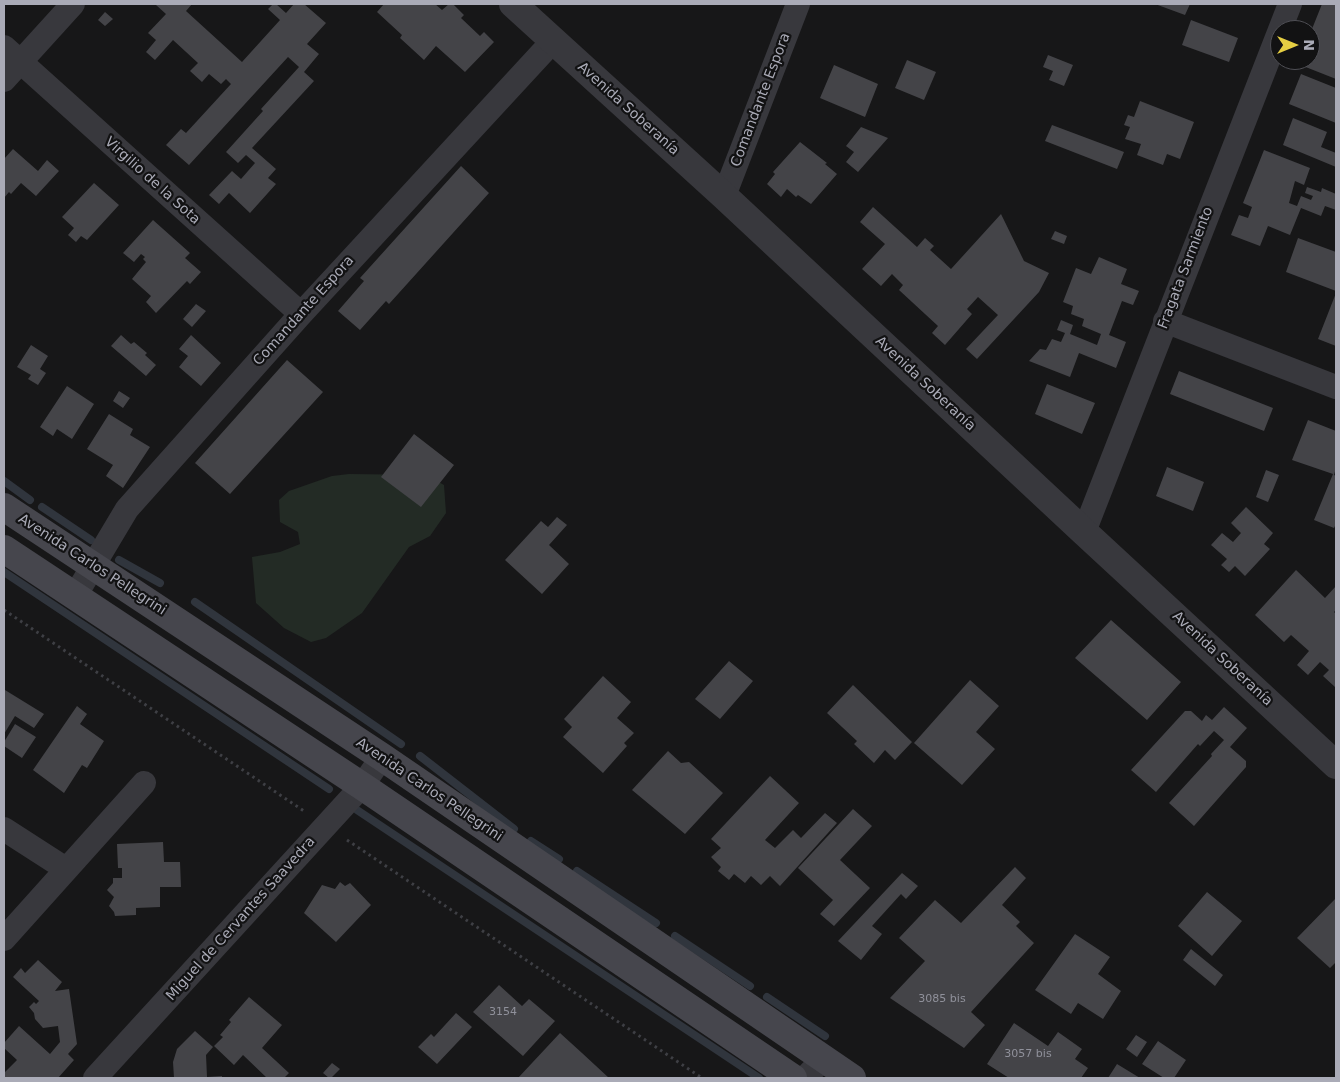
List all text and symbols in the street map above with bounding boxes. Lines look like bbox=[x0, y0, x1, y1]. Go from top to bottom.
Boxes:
north arrow bbox=[1270, 20, 1320, 70]
street label: Comandante Espora bbox=[728, 31, 794, 169]
text: N bbox=[1301, 39, 1317, 51]
street label: Avenida Soberanía bbox=[574, 59, 682, 159]
street label: Virgilio de la Sota bbox=[101, 134, 203, 228]
street label: Fragata Sarmiento bbox=[1155, 205, 1217, 331]
street label: Comandante Espora bbox=[250, 253, 358, 369]
street label: Avenida Soberanía bbox=[871, 333, 979, 435]
street label: Avenida Carlos Pellegrini bbox=[15, 511, 169, 619]
street label: Avenida Soberanía bbox=[1168, 608, 1276, 710]
street label: Avenida Carlos Pellegrini bbox=[353, 735, 505, 845]
street label: Miguel de Cervantes Saavedra bbox=[163, 834, 319, 1004]
house number: 3085 bis bbox=[918, 992, 966, 1006]
house number: 3154 bbox=[489, 1005, 517, 1019]
house number: 3057 bis bbox=[1004, 1047, 1052, 1061]

